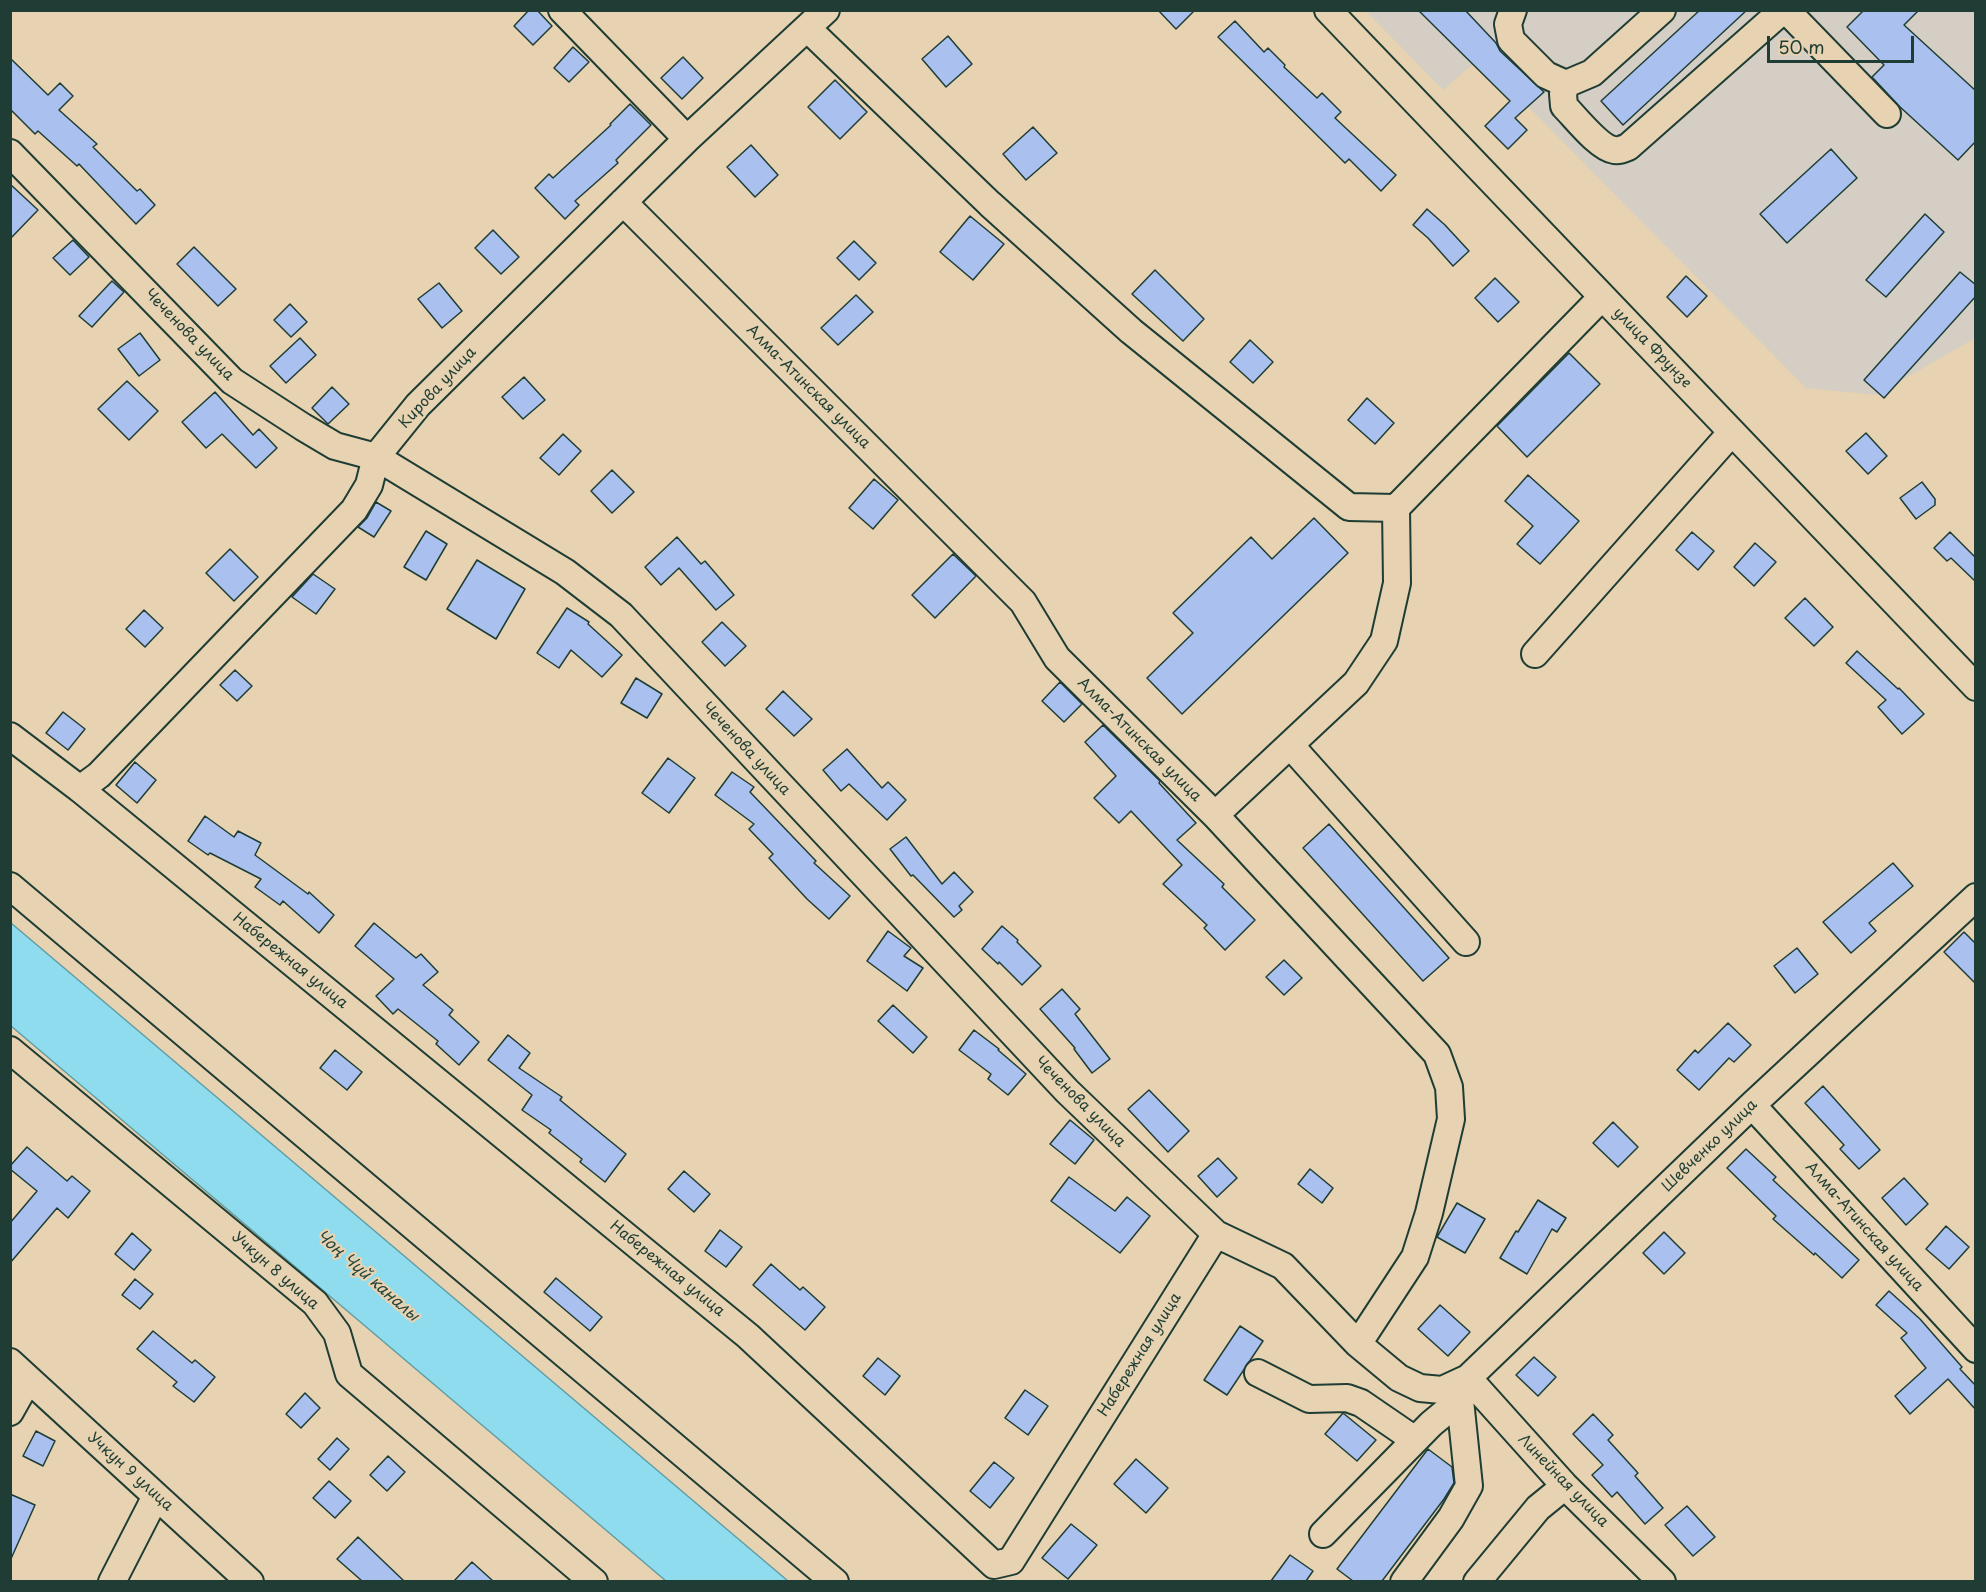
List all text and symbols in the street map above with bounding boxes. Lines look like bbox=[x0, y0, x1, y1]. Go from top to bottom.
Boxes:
scale bar bbox=[1770, 24, 1917, 62]
text: 50 m bbox=[1778, 33, 1825, 60]
street label: Чеченова улица bbox=[141, 285, 237, 385]
street label: улица Фрунзе bbox=[1609, 304, 1695, 392]
street label: Алма-Атинская улица bbox=[742, 321, 874, 453]
street label: Кирова улица bbox=[396, 344, 480, 432]
street label: Алма-Атинская улица bbox=[1073, 674, 1205, 806]
street label: Чеченова улица bbox=[698, 699, 794, 799]
street label: Набережная улица bbox=[229, 909, 351, 1013]
street label: Чеченова улица bbox=[1031, 1053, 1129, 1151]
street label: Шевченко улица bbox=[1659, 1096, 1761, 1196]
street label: Алма-Атинская улица bbox=[1801, 1159, 1927, 1295]
street label: Набережная улица bbox=[606, 1217, 728, 1321]
water label: Чоң Чүй каналы bbox=[312, 1226, 422, 1326]
street label: Учкун 8 улица bbox=[228, 1228, 322, 1314]
street label: Набережная улица bbox=[1095, 1290, 1185, 1420]
street label: Учкун 9 улица bbox=[84, 1429, 176, 1515]
street label: Линейная улица bbox=[1514, 1431, 1612, 1531]

